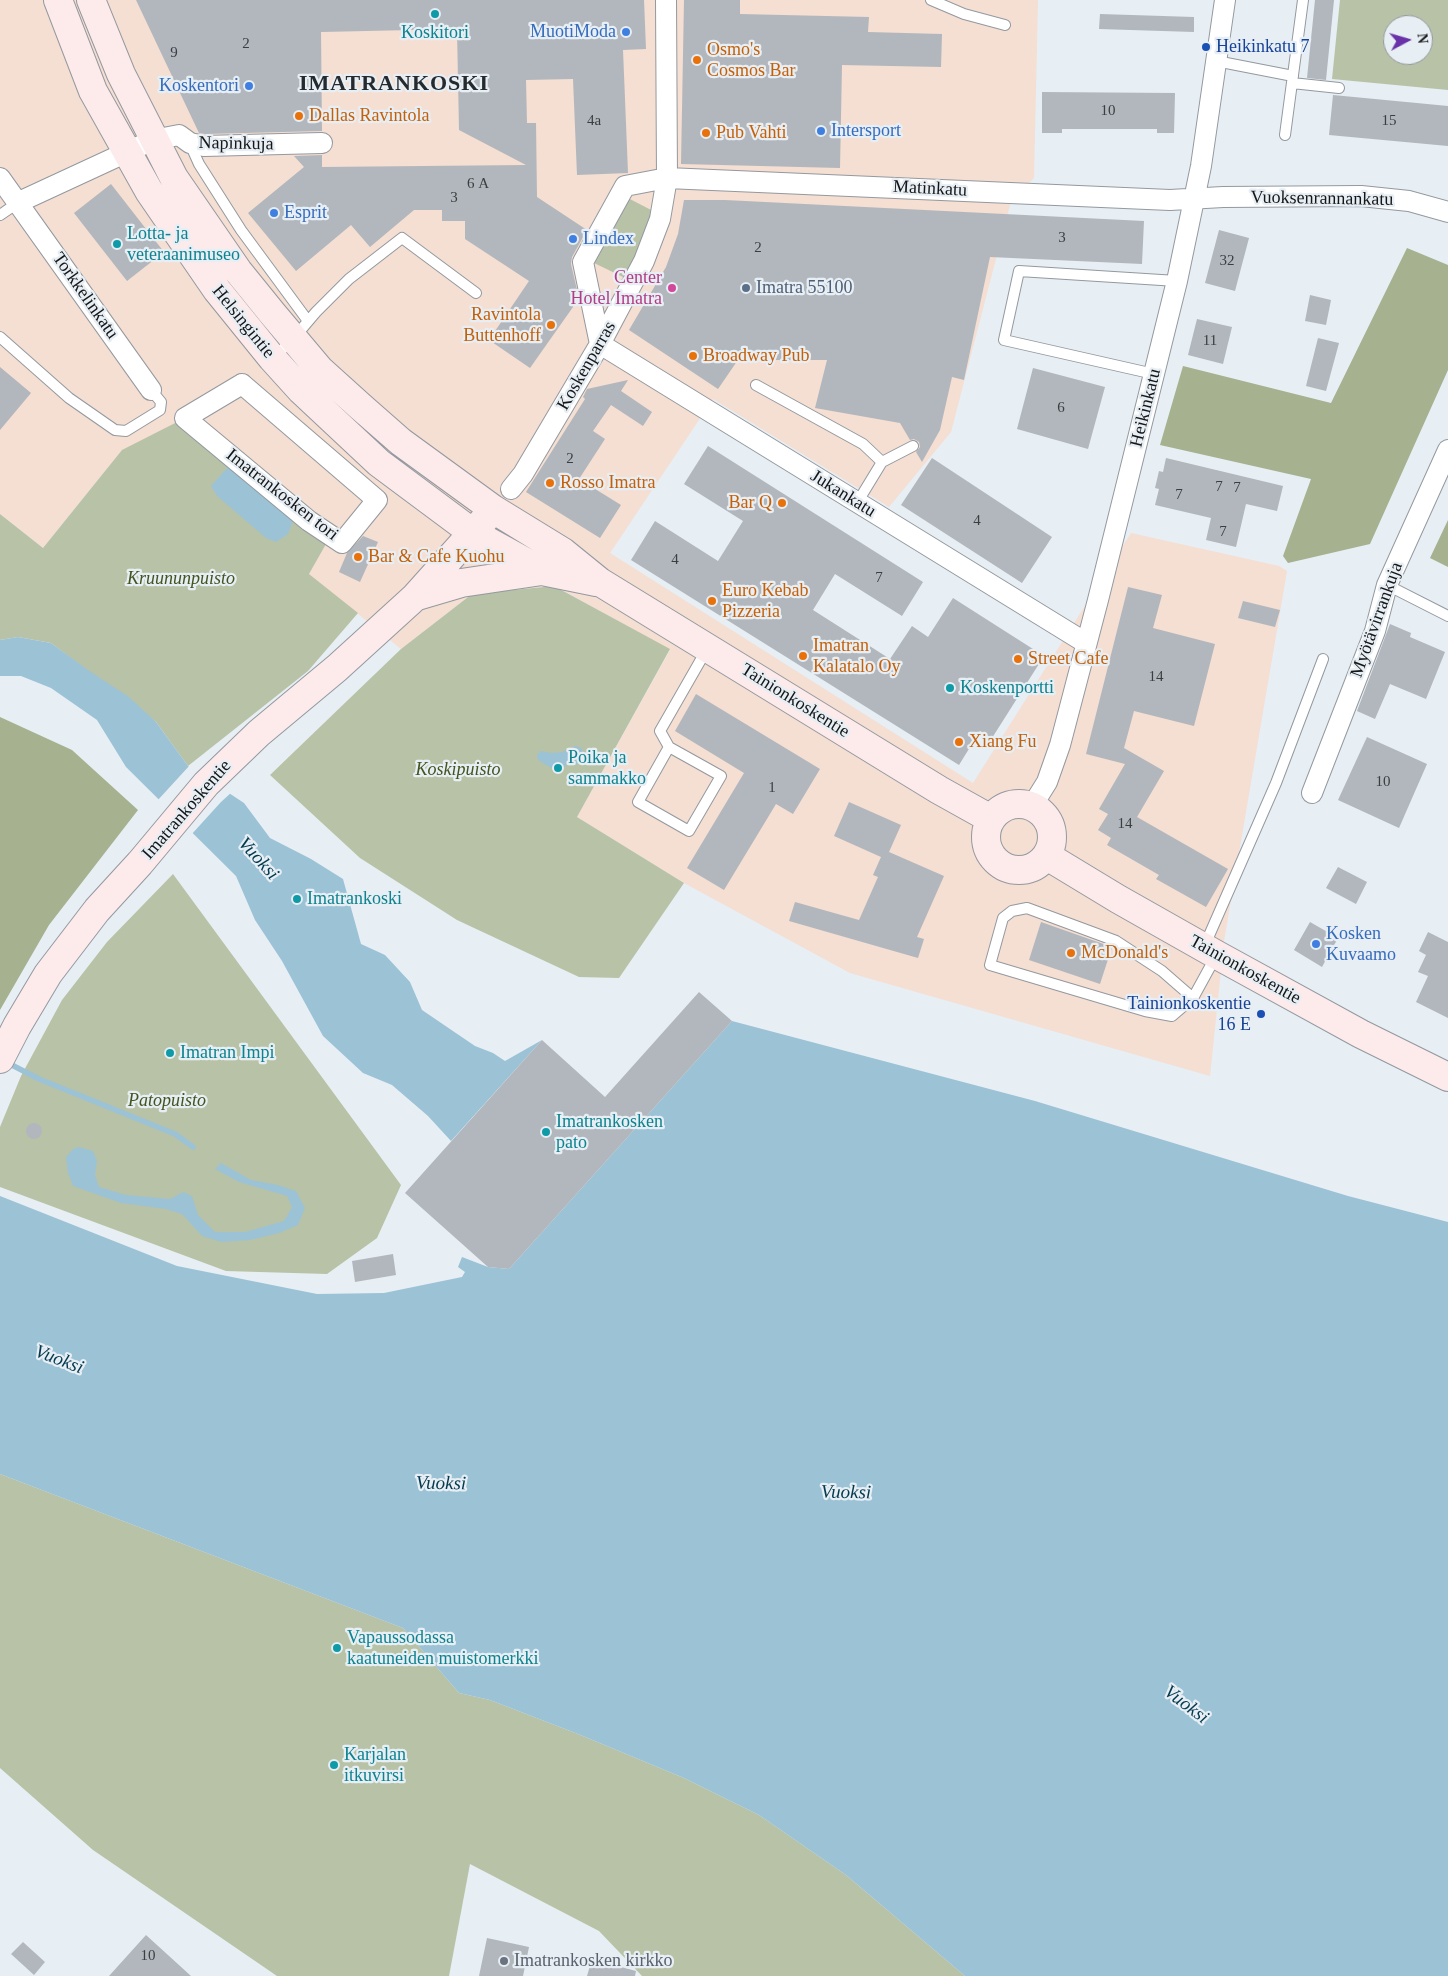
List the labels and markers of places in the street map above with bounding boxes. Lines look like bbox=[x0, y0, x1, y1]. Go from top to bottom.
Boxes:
marker: Koskitori bbox=[429, 8, 441, 20]
place label: MuotiModa bbox=[530, 21, 616, 43]
place label: Koskitori bbox=[401, 22, 469, 44]
marker: MuotiModa bbox=[620, 26, 632, 38]
place label: Heikinkatu 7 bbox=[1216, 36, 1309, 58]
place label: Osmo's Cosmos Bar bbox=[707, 39, 796, 82]
marker: Heikinkatu 7 bbox=[1200, 41, 1212, 53]
marker: Osmo's Cosmos Bar bbox=[691, 54, 703, 66]
place label: Koskentori bbox=[159, 75, 239, 97]
marker: Koskentori bbox=[243, 80, 255, 92]
place label: Dallas Ravintola bbox=[309, 105, 429, 127]
marker: Dallas Ravintola bbox=[293, 110, 305, 122]
place label: Intersport bbox=[831, 120, 901, 142]
place label: Pub Vahti bbox=[716, 122, 787, 144]
marker: Intersport bbox=[815, 125, 827, 137]
marker: Pub Vahti bbox=[700, 127, 712, 139]
place label: Esprit bbox=[284, 202, 327, 224]
marker: Esprit bbox=[268, 207, 280, 219]
place label: Lotta- ja veteraanimuseo bbox=[127, 223, 240, 266]
place label: Lindex bbox=[583, 228, 634, 250]
marker: Lindex bbox=[567, 233, 579, 245]
marker: Lotta- ja veteraanimuseo bbox=[111, 238, 123, 250]
place label: Center Hotel Imatra bbox=[571, 267, 662, 310]
place label: Imatra 55100 bbox=[756, 277, 852, 299]
marker: Center Hotel Imatra bbox=[666, 282, 678, 294]
marker: Imatra 55100 bbox=[740, 282, 752, 294]
place label: Ravintola Buttenhoff bbox=[463, 304, 541, 346]
marker: Ravintola Buttenhoff bbox=[545, 319, 557, 331]
place label: Broadway Pub bbox=[703, 345, 809, 367]
marker: Broadway Pub bbox=[687, 350, 699, 362]
place label: Rosso Imatra bbox=[560, 472, 655, 494]
marker: Rosso Imatra bbox=[544, 477, 556, 489]
place label: Bar Q bbox=[729, 492, 772, 514]
marker: Bar Q bbox=[776, 497, 788, 509]
place label: Bar & Cafe Kuohu bbox=[368, 546, 504, 568]
marker: Bar & Cafe Kuohu bbox=[352, 551, 364, 563]
place label: Euro Kebab Pizzeria bbox=[722, 580, 808, 622]
marker: Euro Kebab Pizzeria bbox=[706, 595, 718, 607]
place label: Imatran Kalatalo Oy bbox=[813, 635, 900, 678]
place label: Street Cafe bbox=[1028, 648, 1108, 670]
marker: Imatran Kalatalo Oy bbox=[797, 650, 809, 662]
marker: Street Cafe bbox=[1012, 653, 1024, 665]
place label: Koskenportti bbox=[960, 677, 1054, 699]
marker: Koskenportti bbox=[944, 682, 956, 694]
place label: Xiang Fu bbox=[969, 731, 1036, 753]
marker: Xiang Fu bbox=[953, 736, 965, 748]
place label: Poika ja sammakko bbox=[568, 747, 646, 790]
marker: Poika ja sammakko bbox=[552, 762, 564, 774]
place label: Imatrankoski bbox=[307, 888, 402, 910]
marker: Imatrankoski bbox=[291, 893, 303, 905]
place label: Kosken Kuvaamo bbox=[1326, 923, 1396, 966]
marker: Kosken Kuvaamo bbox=[1310, 938, 1322, 950]
place label: McDonald's bbox=[1081, 942, 1168, 964]
marker: McDonald's bbox=[1065, 947, 1077, 959]
place label: Tainionkoskentie 16 E bbox=[1127, 993, 1251, 1036]
marker: Tainionkoskentie 16 E bbox=[1255, 1008, 1267, 1020]
place label: Imatran Impi bbox=[180, 1042, 274, 1064]
marker: Imatran Impi bbox=[164, 1047, 176, 1059]
place label: Imatrankosken pato bbox=[556, 1111, 663, 1154]
marker: Imatrankosken pato bbox=[540, 1126, 552, 1138]
place label: Vapaussodassa kaatuneiden muistomerkki bbox=[347, 1627, 538, 1670]
marker: Vapaussodassa kaatuneiden muistomerkki bbox=[331, 1642, 343, 1654]
place label: Karjalan itkuvirsi bbox=[344, 1744, 406, 1786]
marker: Karjalan itkuvirsi bbox=[328, 1759, 340, 1771]
place label: Imatrankosken kirkko bbox=[514, 1950, 672, 1972]
marker: Imatrankosken kirkko bbox=[498, 1955, 510, 1967]

